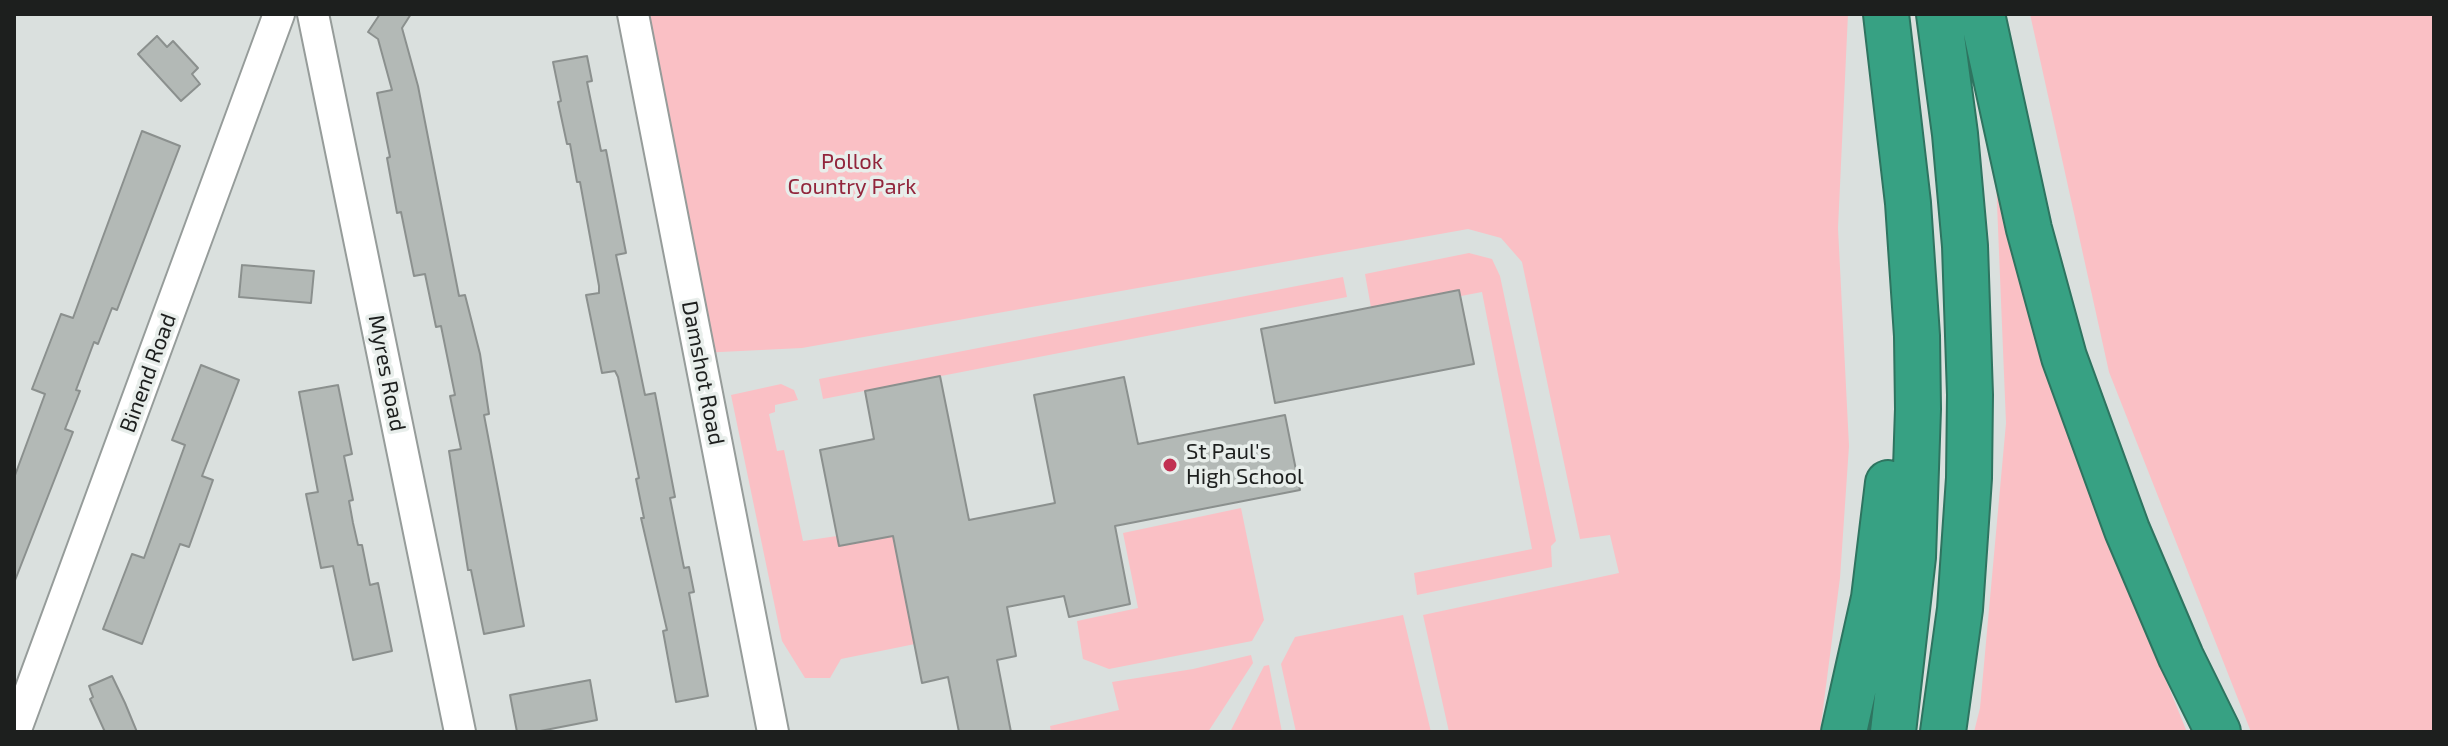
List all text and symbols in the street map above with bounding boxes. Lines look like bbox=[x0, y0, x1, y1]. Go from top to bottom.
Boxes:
park label: Pollok Country Park bbox=[787, 149, 917, 200]
street label: Damshot Road bbox=[676, 299, 730, 447]
street label: Binend Road bbox=[114, 310, 182, 436]
street label: Myres Road bbox=[363, 313, 411, 433]
place label: St Paul's High School bbox=[1186, 439, 1304, 490]
marker: St Paul's High School bbox=[1161, 456, 1179, 474]

